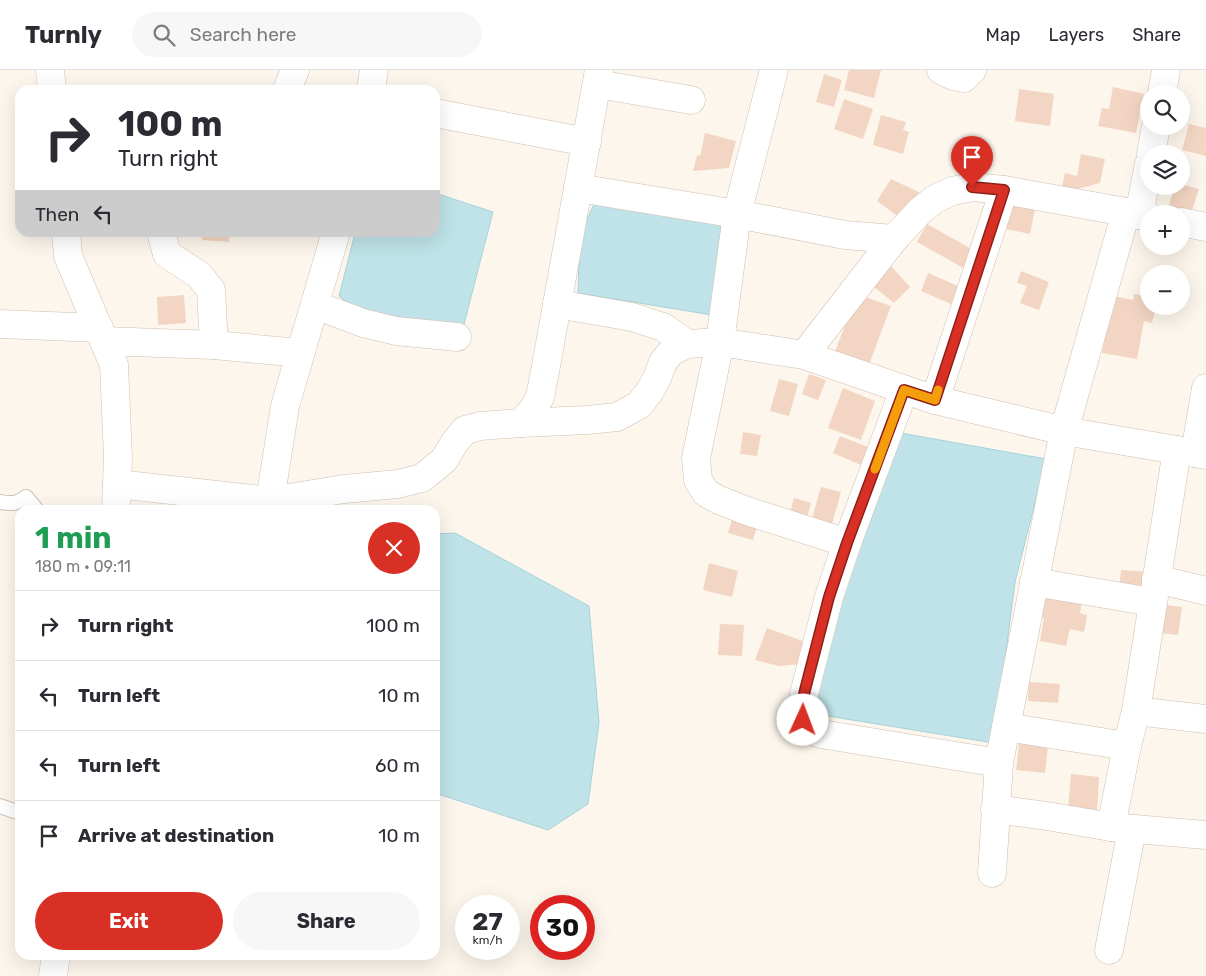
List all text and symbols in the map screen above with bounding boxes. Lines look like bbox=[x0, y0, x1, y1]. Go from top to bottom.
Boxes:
search box bbox=[132, 12, 482, 57]
text: Turnly bbox=[25, 21, 102, 49]
icon: search bbox=[150, 21, 178, 49]
text: Search here bbox=[190, 23, 296, 46]
text: Map bbox=[986, 24, 1021, 46]
text: Layers bbox=[1049, 24, 1104, 46]
text: Share bbox=[1132, 24, 1181, 46]
map controls bbox=[1140, 85, 1190, 315]
button: search bbox=[1140, 85, 1190, 135]
text: 100 m bbox=[118, 103, 223, 145]
icon: right bbox=[35, 105, 100, 170]
pin bbox=[951, 136, 993, 187]
icon: arrive bbox=[958, 143, 986, 171]
text: Turn right bbox=[118, 145, 218, 172]
button: layers bbox=[1140, 145, 1190, 195]
icon: left bbox=[89, 200, 117, 228]
text: Then bbox=[35, 203, 79, 226]
button: + bbox=[1140, 205, 1190, 255]
button: − bbox=[1140, 265, 1190, 315]
text: 1 min bbox=[35, 520, 112, 556]
button: close bbox=[368, 522, 420, 574]
text: 180 m · 09:11 bbox=[35, 557, 131, 576]
icon: right bbox=[35, 612, 63, 640]
text: Turn right bbox=[78, 614, 173, 637]
text: 100 m bbox=[366, 614, 420, 637]
icon: left bbox=[35, 682, 63, 710]
text: Turn left bbox=[78, 684, 160, 707]
text: 10 m bbox=[378, 684, 420, 707]
position arrow bbox=[776, 693, 828, 745]
icon: left bbox=[35, 752, 63, 780]
text: Turn left bbox=[78, 754, 160, 777]
text: 60 m bbox=[375, 754, 420, 777]
icon: arrive bbox=[35, 822, 63, 850]
text: Arrive at destination bbox=[78, 824, 274, 847]
text: 10 m bbox=[378, 824, 420, 847]
button: Exit bbox=[35, 892, 223, 950]
button: Share bbox=[233, 892, 420, 950]
speed limit sign: 30 bbox=[530, 895, 595, 960]
text: 27 bbox=[472, 907, 503, 936]
text: km/h bbox=[473, 933, 502, 947]

